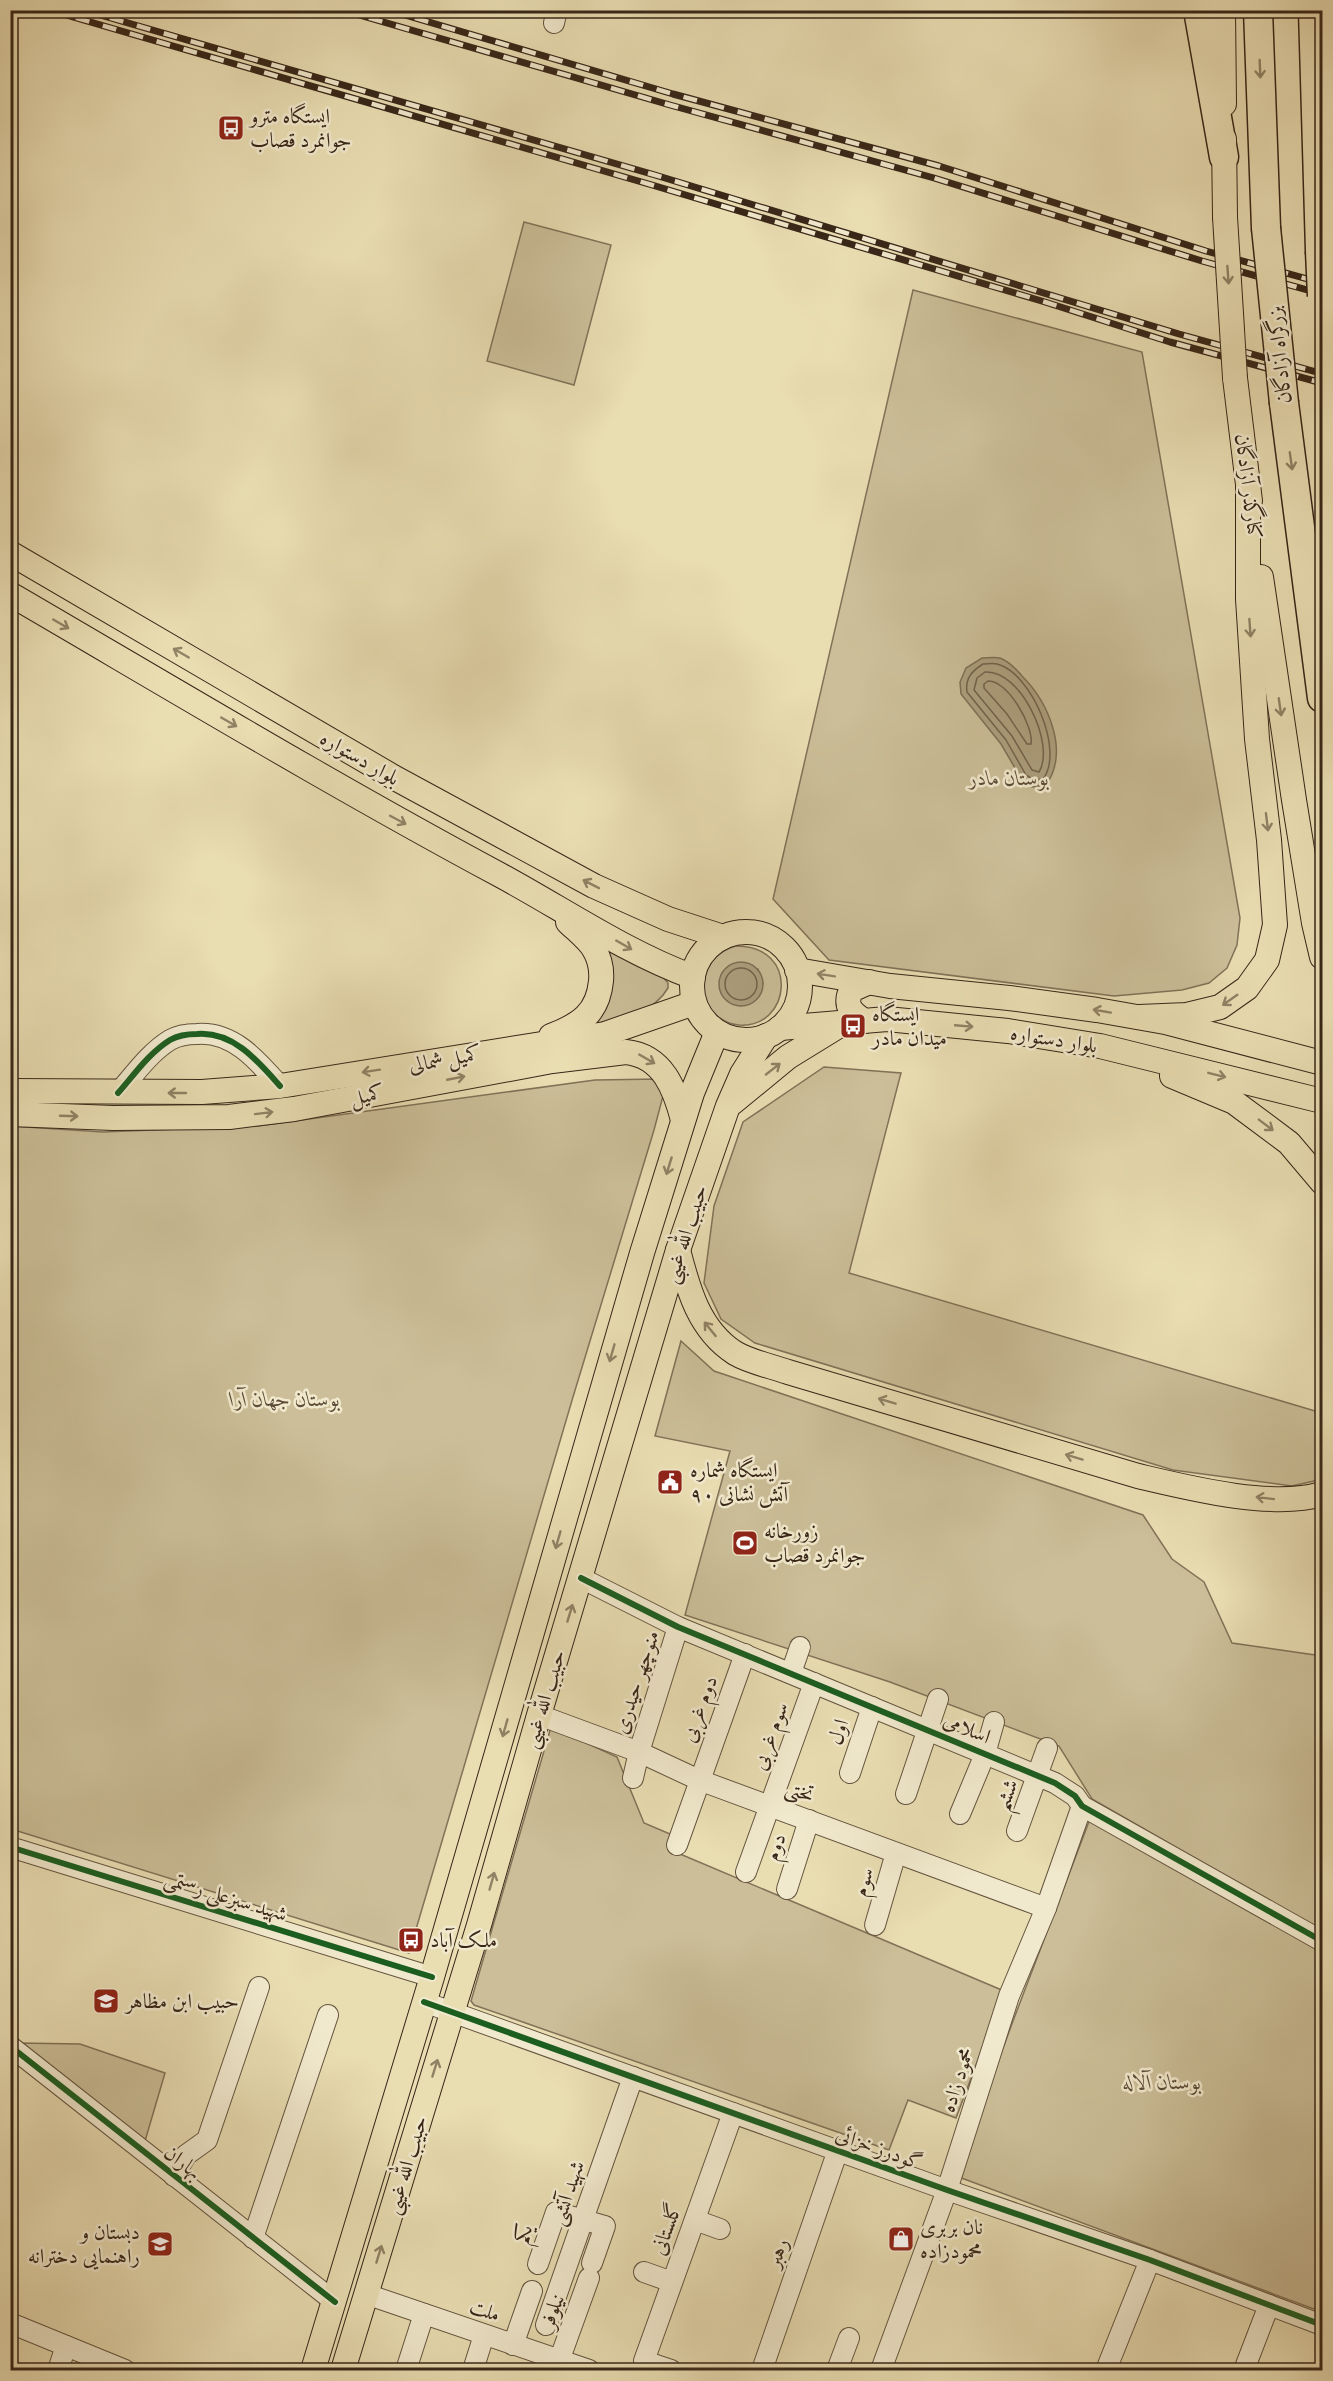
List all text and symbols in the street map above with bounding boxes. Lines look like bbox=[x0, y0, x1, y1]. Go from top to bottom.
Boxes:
one-way arrow bbox=[1255, 58, 1266, 78]
place label: ایستگاه مترو جوانمرد قصاب bbox=[248, 103, 352, 157]
bus stop icon: ایستگاه مترو جوانمرد قصاب bbox=[216, 113, 246, 143]
one-way arrow bbox=[1223, 265, 1234, 285]
street label: بزرگراه آزادگان bbox=[1260, 304, 1301, 405]
street label: کنارگذر آزادگان bbox=[1226, 432, 1270, 540]
one-way arrow bbox=[1286, 450, 1297, 470]
one-way arrow bbox=[1244, 617, 1255, 637]
one-way arrow bbox=[52, 618, 69, 630]
one-way arrow bbox=[173, 647, 190, 659]
one-way arrow bbox=[1274, 696, 1285, 716]
one-way arrow bbox=[220, 716, 237, 728]
street label: بلوار دستواره bbox=[313, 725, 405, 795]
park label: بوستان مادر bbox=[967, 765, 1049, 795]
one-way arrow bbox=[1262, 811, 1273, 831]
one-way arrow bbox=[389, 814, 406, 826]
one-way arrow bbox=[582, 878, 600, 889]
one-way arrow bbox=[615, 939, 632, 951]
one-way arrow bbox=[816, 969, 836, 980]
one-way arrow bbox=[1222, 994, 1238, 1006]
place label: ایستگاه میدان مادر bbox=[870, 1001, 947, 1055]
one-way arrow bbox=[1093, 1005, 1113, 1016]
bus stop icon: ایستگاه میدان مادر bbox=[838, 1011, 868, 1041]
street label: بلوار دستواره bbox=[1008, 1019, 1099, 1063]
one-way arrow bbox=[953, 1021, 973, 1032]
street label: کمیل شمالی bbox=[407, 1040, 484, 1082]
one-way arrow bbox=[638, 1053, 655, 1065]
one-way arrow bbox=[765, 1062, 781, 1075]
one-way arrow bbox=[362, 1066, 381, 1077]
one-way arrow bbox=[1207, 1069, 1226, 1081]
one-way arrow bbox=[445, 1072, 465, 1083]
street label: کمیل bbox=[348, 1079, 387, 1115]
one-way arrow bbox=[168, 1087, 188, 1099]
one-way arrow bbox=[253, 1107, 273, 1118]
one-way arrow bbox=[58, 1111, 78, 1122]
one-way arrow bbox=[1257, 1119, 1273, 1132]
one-way arrow bbox=[663, 1156, 674, 1175]
street label: حبیب الله غیبی bbox=[653, 1180, 717, 1288]
one-way arrow bbox=[703, 1322, 717, 1337]
one-way arrow bbox=[606, 1343, 617, 1362]
park label: بوستان جهان آرا bbox=[229, 1386, 340, 1416]
one-way arrow bbox=[878, 1395, 897, 1406]
one-way arrow bbox=[1065, 1451, 1084, 1462]
place label: ایستگاه شماره ۹۰ آتش نشانی bbox=[690, 1457, 790, 1511]
public building icon: ایستگاه شماره ۹۰ آتش نشانی bbox=[655, 1467, 685, 1497]
one-way arrow bbox=[1255, 1492, 1275, 1503]
place label: زورخانه جوانمرد قصاب bbox=[764, 1518, 866, 1572]
sports icon: زورخانه جوانمرد قصاب bbox=[730, 1528, 760, 1558]
one-way arrow bbox=[552, 1530, 563, 1549]
one-way arrow bbox=[565, 1604, 576, 1623]
street label: منوچهر حیدری bbox=[607, 1627, 669, 1738]
street label: حبیب الله غیبی bbox=[513, 1645, 575, 1753]
street label: دوم غربی bbox=[675, 1672, 728, 1748]
street label: سوم غربی bbox=[746, 1698, 799, 1775]
street label: اسلامی bbox=[938, 1706, 995, 1753]
street label: اول bbox=[822, 1716, 858, 1749]
one-way arrow bbox=[498, 1718, 510, 1737]
street label: تختی bbox=[781, 1774, 818, 1812]
street label: ششم bbox=[988, 1776, 1031, 1817]
street label: دوم bbox=[758, 1830, 796, 1866]
street label: شهید سبزعلی رستمی bbox=[160, 1865, 291, 1931]
street label: سوم bbox=[847, 1865, 884, 1901]
one-way arrow bbox=[486, 1872, 498, 1891]
bus stop icon: ملک آباد bbox=[396, 1925, 426, 1955]
place label: ملک آباد bbox=[430, 1927, 497, 1957]
school or university icon: حبیب ابن مظاهر bbox=[91, 1986, 121, 2016]
place label: حبیب ابن مظاهر bbox=[124, 1988, 239, 2018]
street label: محمود زاده bbox=[934, 2044, 984, 2117]
one-way arrow bbox=[430, 2058, 441, 2077]
park label: بوستان آلاله bbox=[1122, 2069, 1202, 2099]
street label: حبیب الله غیبی bbox=[375, 2111, 437, 2219]
street label: گودرز خزائی bbox=[831, 2120, 926, 2179]
street label: بهاران bbox=[156, 2139, 207, 2188]
street label: شهید آتشی bbox=[544, 2157, 594, 2230]
street label: گلستانی bbox=[645, 2199, 691, 2260]
place label: نان بربری محمودزاده bbox=[920, 2214, 983, 2268]
place label: دبستان و راهنمایی دخترانه bbox=[28, 2219, 140, 2273]
street label: یکم bbox=[508, 2220, 545, 2249]
shop icon: نان بربری محمودزاده bbox=[886, 2224, 916, 2254]
school or university icon: دبستان و راهنمایی دخترانه bbox=[145, 2229, 175, 2259]
street label: رهبر bbox=[759, 2235, 798, 2274]
one-way arrow bbox=[374, 2245, 385, 2264]
street label: نیلوفر bbox=[533, 2290, 574, 2335]
street label: ملت bbox=[465, 2293, 504, 2331]

